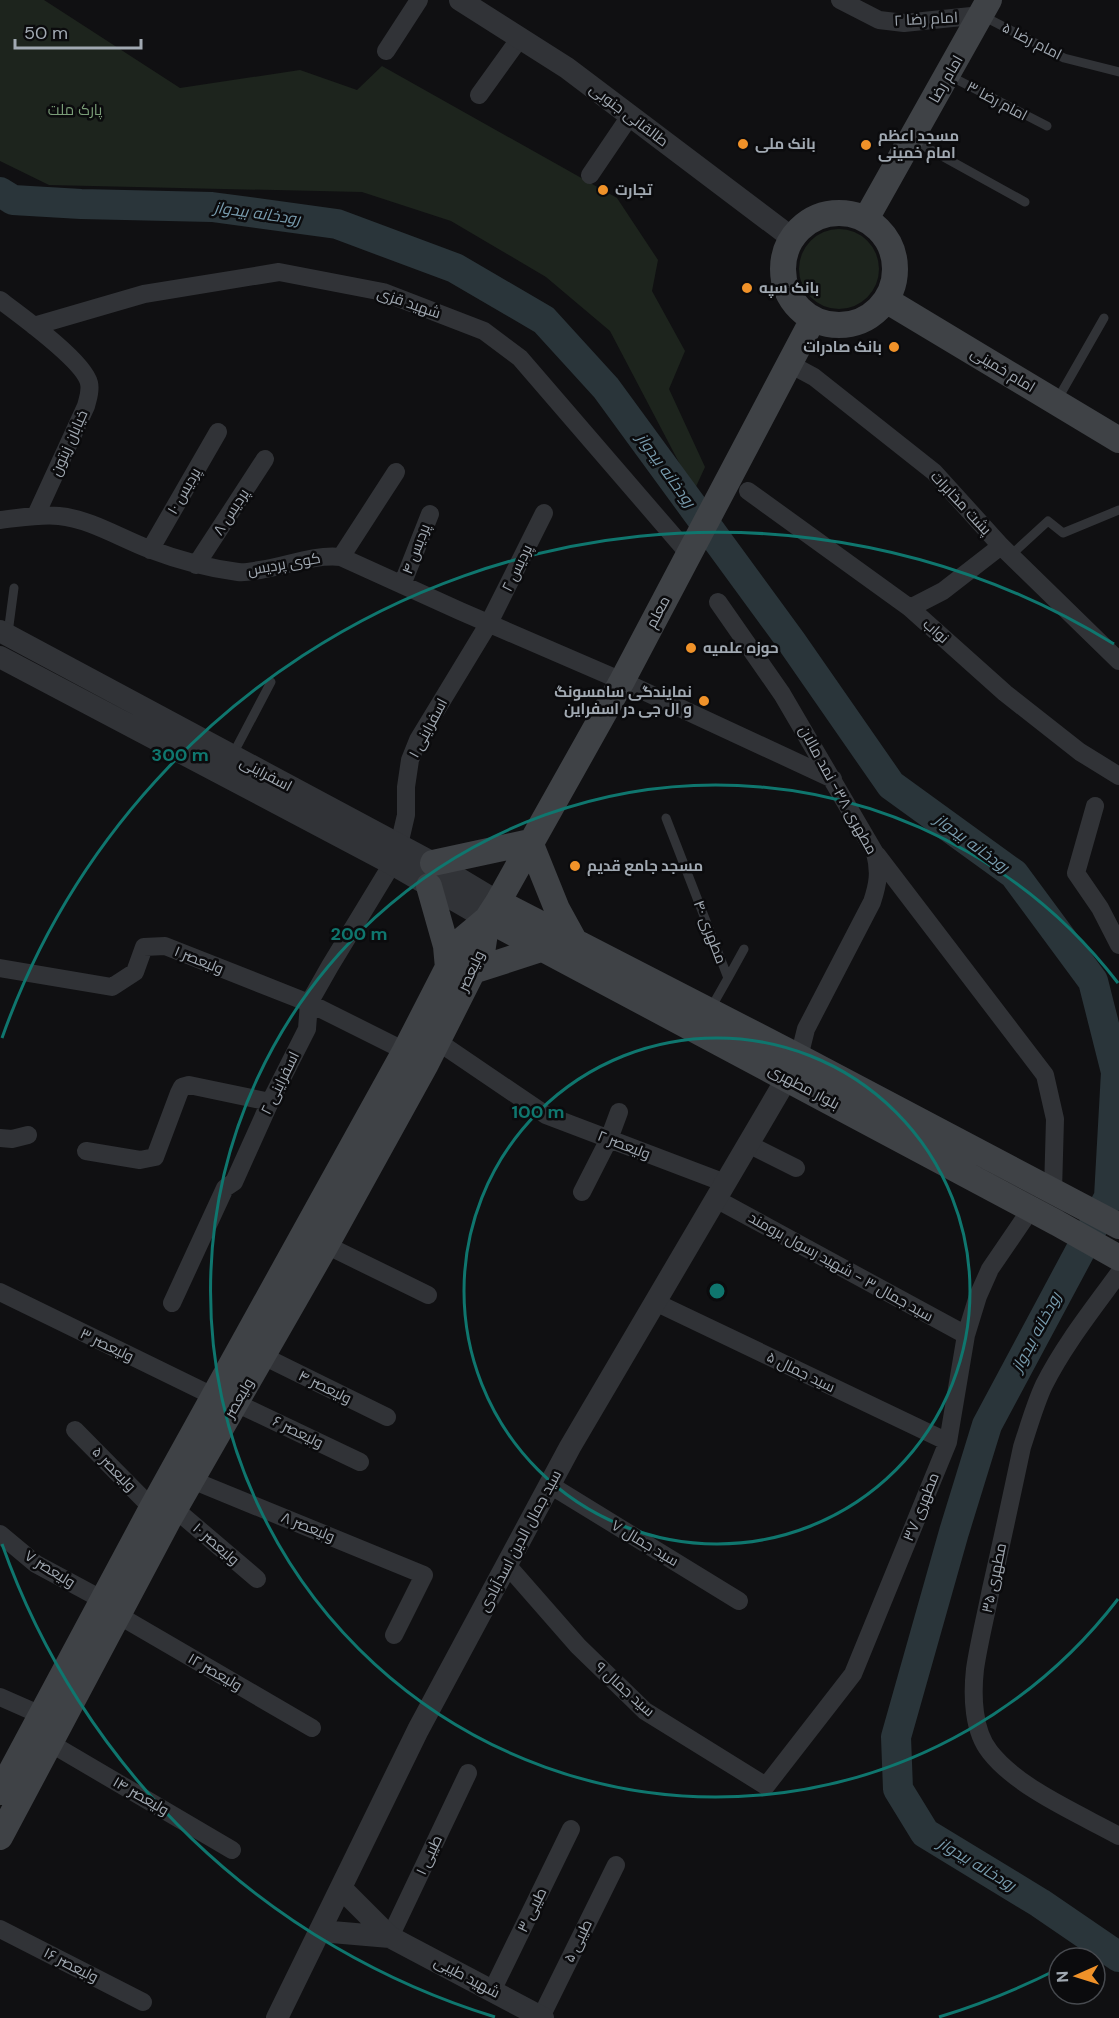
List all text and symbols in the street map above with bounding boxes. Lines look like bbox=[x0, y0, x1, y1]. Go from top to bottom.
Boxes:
street label: امام رضا ۲ bbox=[893, 7, 959, 31]
scale bar bbox=[15, 12, 141, 50]
street label: امام رضا ۵ bbox=[999, 17, 1065, 65]
text: 50 m bbox=[24, 21, 68, 45]
street label: امام رضا bbox=[924, 51, 968, 107]
street label: امام رضا ۳ bbox=[963, 77, 1031, 125]
street label: طالقانی جنوبی bbox=[586, 79, 672, 151]
park label: پارک ملت bbox=[48, 100, 102, 120]
place label: مسجد اعظم امام خمینی bbox=[878, 126, 959, 163]
place label: بانک ملی bbox=[755, 134, 816, 154]
marker: بانک ملی bbox=[736, 137, 750, 151]
marker: مسجد اعظم امام خمینی bbox=[859, 138, 873, 152]
place label: تجارت bbox=[615, 180, 653, 200]
marker: تجارت bbox=[596, 183, 610, 197]
water label: رودخانه بیدواز bbox=[210, 196, 303, 230]
place label: بانک سپه bbox=[759, 278, 819, 298]
marker: بانک سپه bbox=[740, 281, 754, 295]
street label: شهید قزی bbox=[375, 283, 443, 323]
place label: بانک صادرات bbox=[803, 337, 882, 357]
marker: بانک صادرات bbox=[887, 340, 901, 354]
street label: امام خمینی bbox=[967, 343, 1039, 397]
street label: خیابان زیتون bbox=[46, 407, 92, 479]
water label: رودخانه بیدواز bbox=[631, 427, 701, 513]
street label: پردیس ۱۰ bbox=[163, 464, 205, 518]
street label: پشت مخابرات bbox=[926, 467, 996, 539]
street label: پردیس ۸ bbox=[208, 485, 254, 539]
street label: پردیس ۴ bbox=[397, 521, 435, 577]
street label: پردیس ۲ bbox=[497, 541, 537, 595]
street label: کوی پردیس bbox=[246, 548, 322, 580]
street label: معلم bbox=[641, 592, 675, 632]
street label: نواب bbox=[919, 614, 953, 648]
place label: حوزه علمیه bbox=[703, 638, 779, 658]
marker: حوزه علمیه bbox=[684, 641, 698, 655]
place label: نمایندگی سامسونگ و ال جی در اسفراین bbox=[554, 682, 692, 719]
marker: نمایندگی سامسونگ و ال جی در اسفراین bbox=[697, 694, 711, 708]
street label: اسفراینی ۱ bbox=[404, 695, 452, 761]
street label: مطهری ۳۸- نمد مالان bbox=[794, 722, 882, 858]
text: 300 m bbox=[151, 743, 209, 767]
street label: اسفراینی bbox=[236, 752, 296, 796]
water label: رودخانه بیدواز bbox=[929, 808, 1015, 878]
place label: مسجد جامع قدیم bbox=[587, 856, 703, 876]
marker: مسجد جامع قدیم bbox=[568, 859, 582, 873]
street label: مطهری ۴۰ bbox=[689, 897, 731, 967]
text: 200 m bbox=[331, 922, 387, 946]
street label: ولیعصر ۱ bbox=[171, 941, 227, 979]
street label: ولیعصر bbox=[452, 947, 489, 996]
street label: اسفراینی ۲ bbox=[256, 1048, 304, 1118]
street label: بلوار مطهری bbox=[765, 1060, 843, 1114]
text: 100 m bbox=[511, 1100, 565, 1124]
street label: ولیعصر ۲ bbox=[595, 1126, 653, 1164]
street label: سید جمال ۳ - شهید رسول برومند bbox=[745, 1208, 937, 1326]
centre of rings bbox=[707, 1281, 727, 1301]
water label: رودخانه بیدواز bbox=[1005, 1287, 1067, 1377]
street label: ولیعصر ۳ bbox=[77, 1323, 137, 1367]
street label: سید جمال ۵ bbox=[763, 1347, 839, 1397]
street label: ولیعصر ۴ bbox=[295, 1366, 355, 1408]
street label: ولیعصر bbox=[219, 1374, 258, 1423]
street label: ولیعصر ۶ bbox=[269, 1411, 327, 1453]
street label: ولیعصر ۵ bbox=[88, 1442, 140, 1496]
street label: سید جمال الدین اسدآبادی bbox=[474, 1467, 566, 1615]
street label: مطهری ۳۷ bbox=[898, 1470, 944, 1544]
street label: ولیعصر ۸ bbox=[278, 1507, 338, 1547]
street label: سید جمال ۷ bbox=[608, 1515, 682, 1571]
street label: ولیعصر ۱۰ bbox=[189, 1518, 243, 1570]
street label: مطهری ۳۵ bbox=[977, 1541, 1011, 1615]
street label: ولیعصر ۷ bbox=[21, 1546, 79, 1592]
street label: ولیعصر ۱۲ bbox=[184, 1648, 246, 1696]
street label: سید جمال ۹ bbox=[591, 1657, 659, 1721]
street label: ولیعصر ۱۴ bbox=[109, 1772, 173, 1820]
street label: طیبی ۱ bbox=[411, 1832, 447, 1878]
water label: رودخانه بیدواز bbox=[933, 1832, 1021, 1896]
street label: طیبی ۳ bbox=[513, 1884, 551, 1936]
street label: طیبی ۵ bbox=[559, 1916, 597, 1966]
street label: ولیعصر ۱۶ bbox=[40, 1943, 102, 1987]
north arrow bbox=[1047, 1946, 1107, 2006]
street label: شهید طیبی bbox=[431, 1951, 503, 2003]
text: N bbox=[1052, 1970, 1073, 1983]

